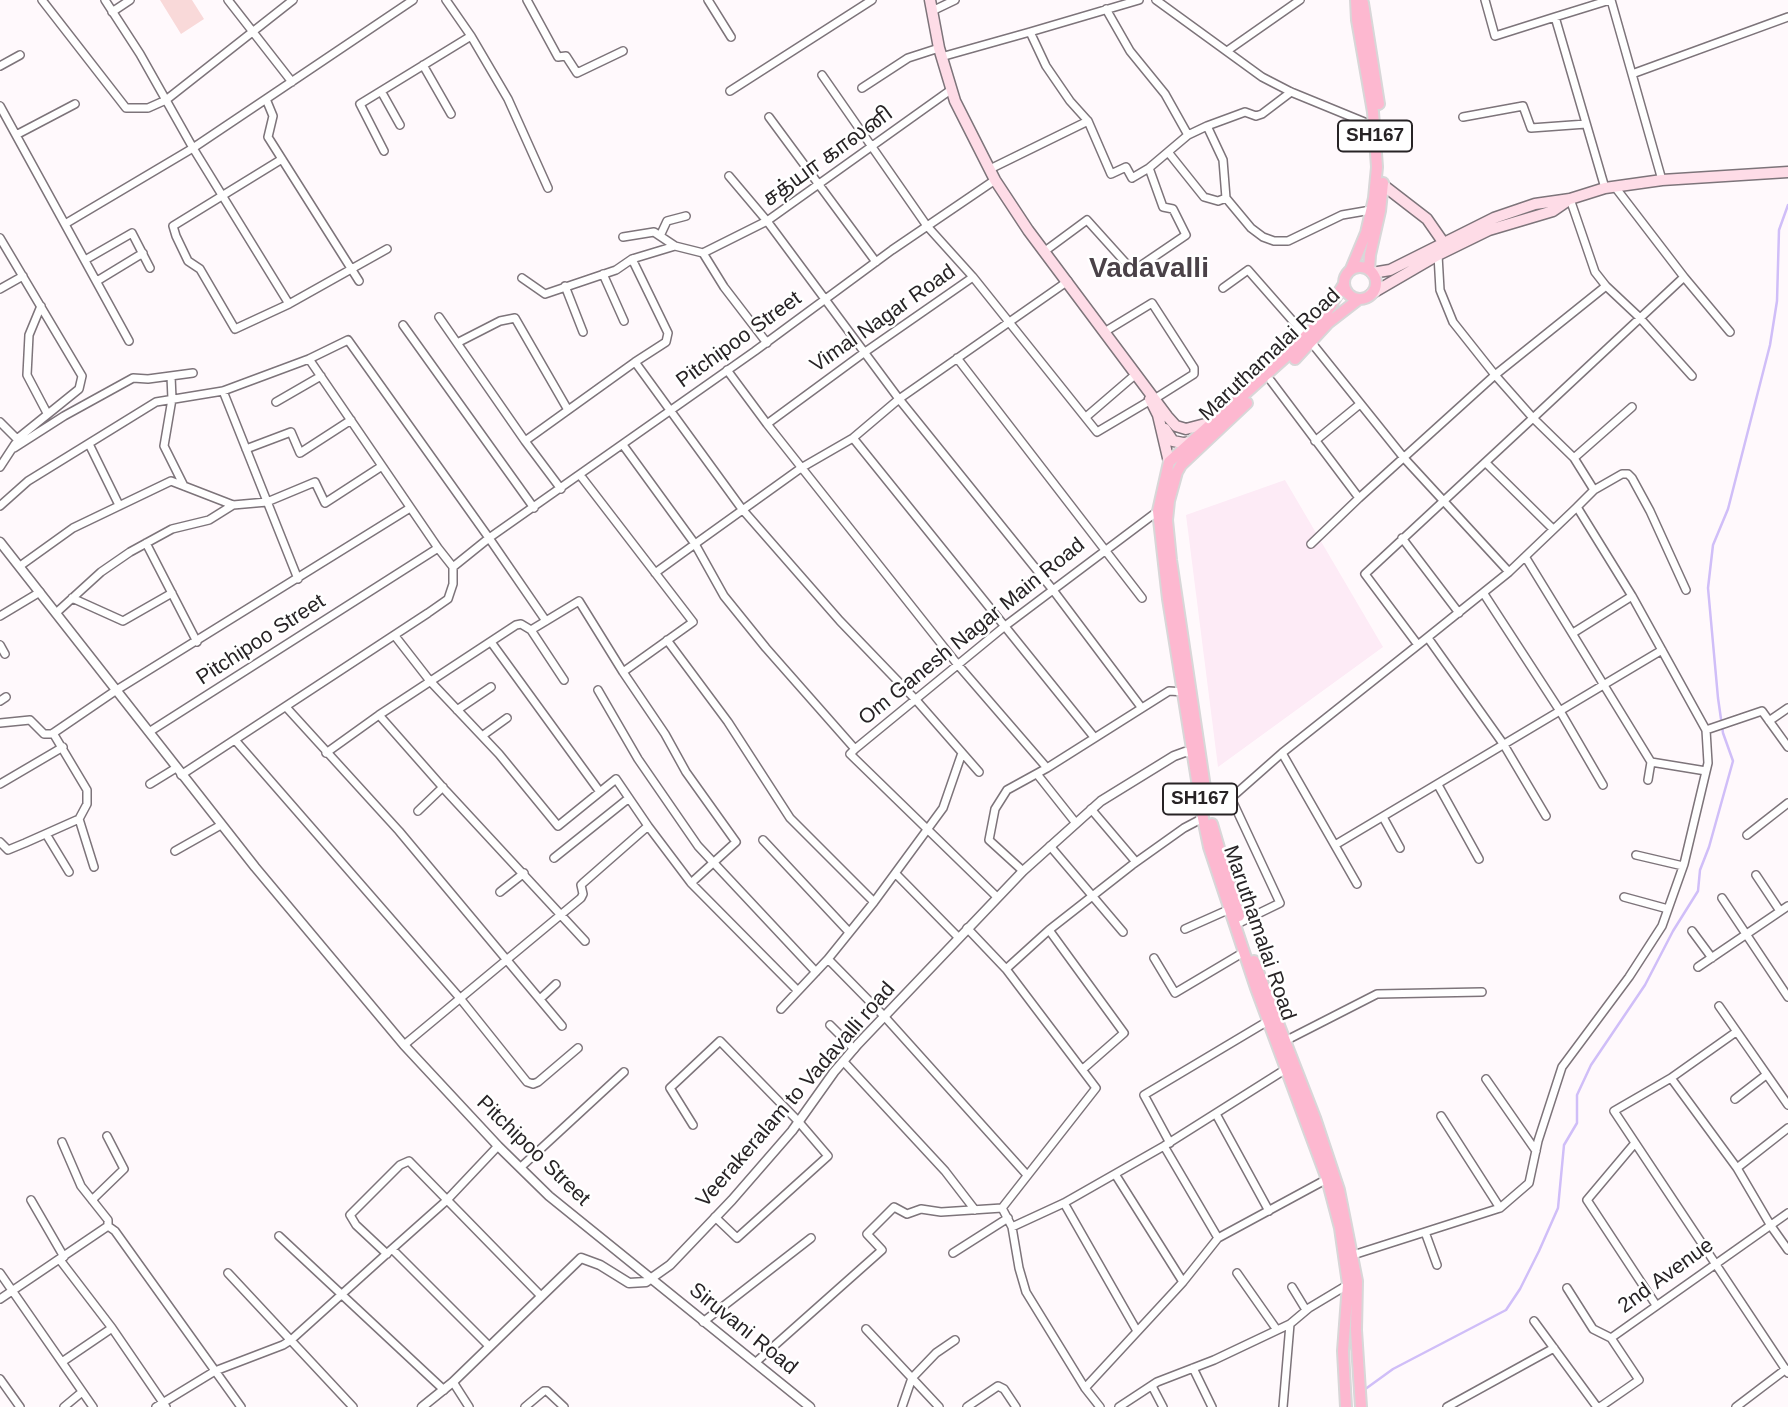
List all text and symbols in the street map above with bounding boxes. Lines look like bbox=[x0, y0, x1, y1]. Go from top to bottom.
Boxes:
street label: சத்யா காலனி bbox=[758, 101, 898, 213]
road number: SH167 bbox=[1338, 120, 1412, 152]
district label: Vadavalli bbox=[1089, 252, 1209, 286]
street label: Vimal Nagar Road bbox=[806, 260, 960, 378]
street label: Maruthamalai Road bbox=[1194, 283, 1346, 427]
street label: Pitchipoo Street bbox=[672, 286, 806, 394]
street label: Om Ganesh Nagar Main Road bbox=[854, 533, 1090, 731]
street label: Pitchipoo Street bbox=[192, 589, 330, 691]
road number: SH167 bbox=[1163, 784, 1237, 814]
street label: Maruthamalai Road bbox=[1217, 842, 1301, 1024]
street label: Veerakeralam to Vadavalli road bbox=[691, 977, 901, 1213]
street label: Pitchipoo Street bbox=[471, 1090, 595, 1212]
street label: 2nd Avenue bbox=[1613, 1233, 1719, 1319]
street label: Siruvani Road bbox=[684, 1278, 802, 1380]

